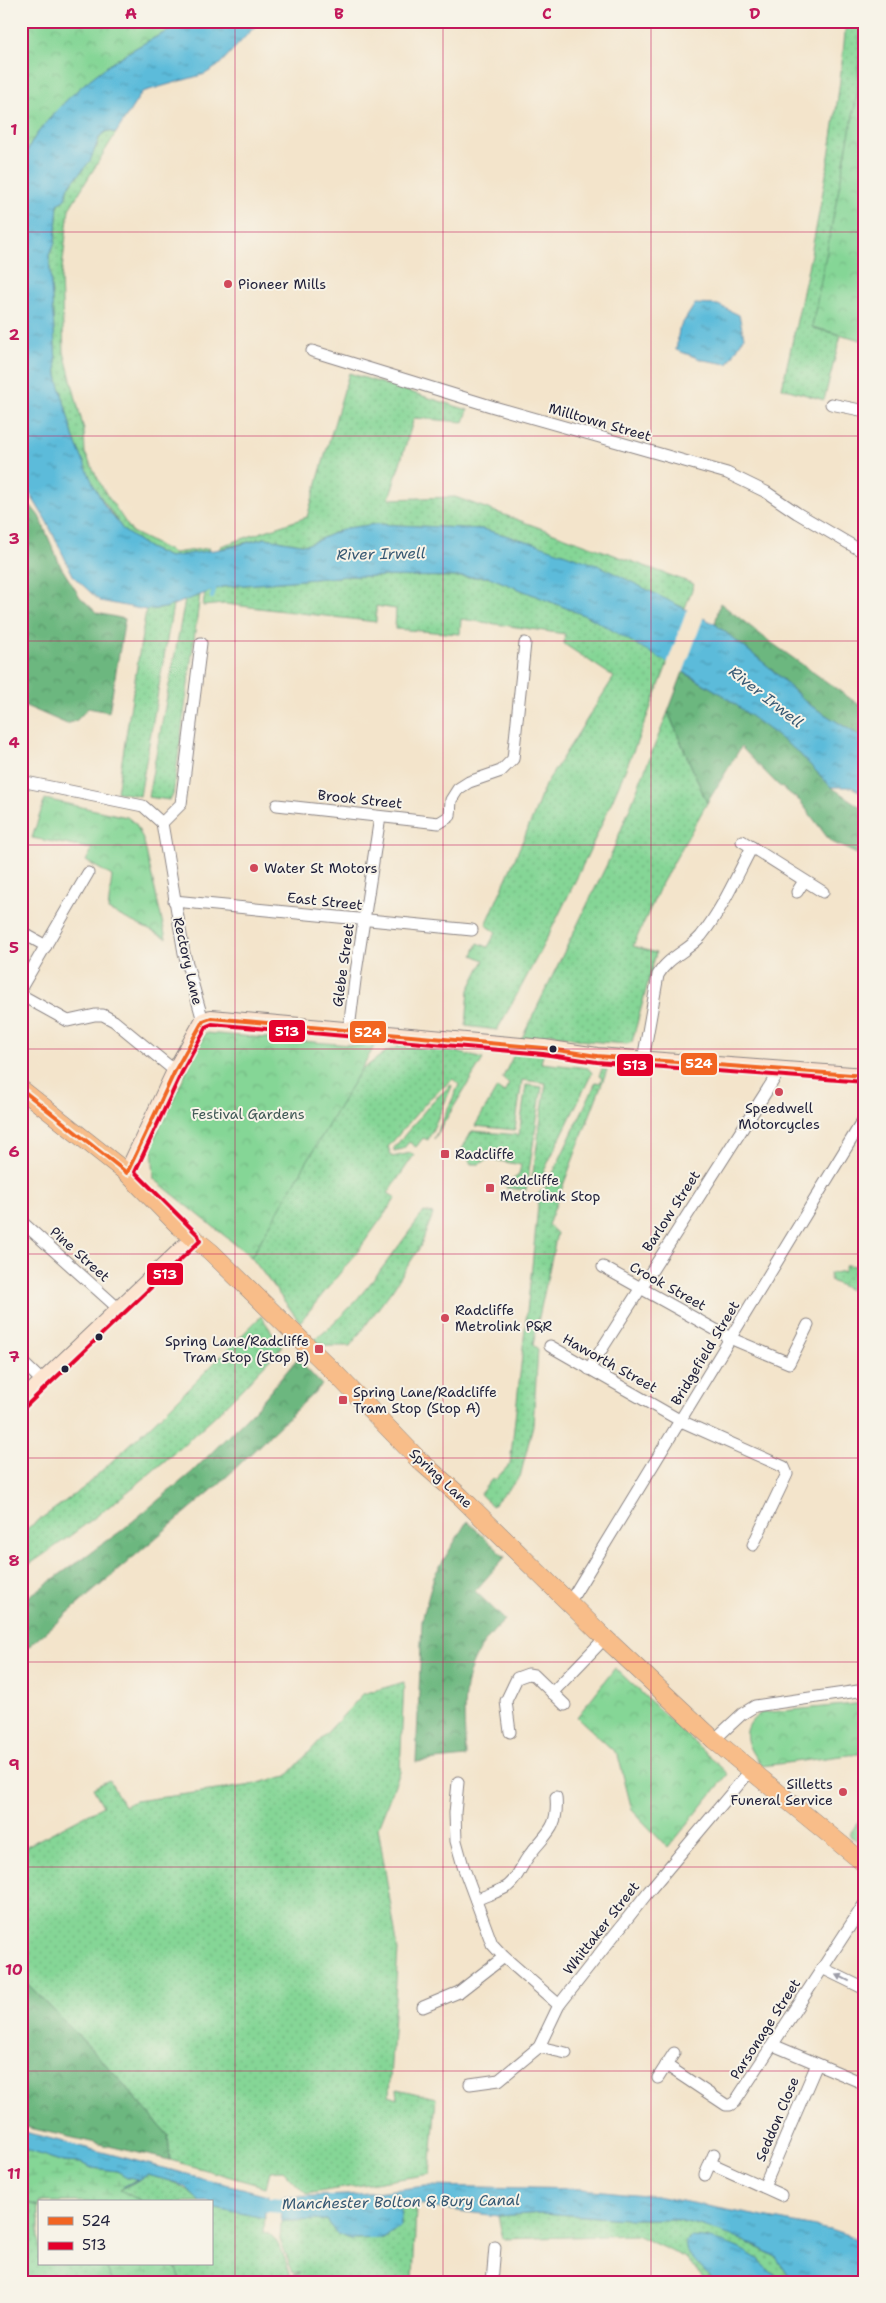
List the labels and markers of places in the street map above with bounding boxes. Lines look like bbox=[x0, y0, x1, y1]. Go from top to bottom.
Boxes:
place label: Pioneer Mills bbox=[238, 275, 326, 293]
marker: Pioneer Mills bbox=[222, 278, 234, 290]
place label: Water St Motors bbox=[264, 859, 378, 877]
marker: Water St Motors bbox=[248, 862, 260, 874]
unlabelled marker bbox=[548, 1044, 558, 1054]
marker: Speedwell Motorcycles bbox=[773, 1086, 785, 1098]
place label: Speedwell Motorcycles bbox=[738, 1099, 820, 1133]
place label: Radcliffe bbox=[455, 1145, 514, 1163]
marker: Radcliffe bbox=[439, 1148, 451, 1160]
place label: Radcliffe Metrolink Stop bbox=[500, 1171, 601, 1205]
marker: Radcliffe Metrolink Stop bbox=[484, 1182, 496, 1194]
place label: Radcliffe Metrolink P&R bbox=[455, 1301, 552, 1335]
marker: Radcliffe Metrolink P&R bbox=[439, 1312, 451, 1324]
unlabelled marker bbox=[94, 1332, 104, 1342]
place label: Spring Lane/Radcliffe Tram Stop (Stop B) bbox=[165, 1332, 309, 1366]
marker: Spring Lane/Radcliffe Tram Stop (Stop B) bbox=[313, 1343, 325, 1355]
unlabelled marker bbox=[60, 1364, 70, 1374]
place label: Spring Lane/Radcliffe Tram Stop (Stop A) bbox=[353, 1383, 497, 1417]
marker: Spring Lane/Radcliffe Tram Stop (Stop A) bbox=[337, 1394, 349, 1406]
place label: Silletts Funeral Service bbox=[730, 1775, 833, 1809]
marker: Silletts Funeral Service bbox=[837, 1786, 849, 1798]

